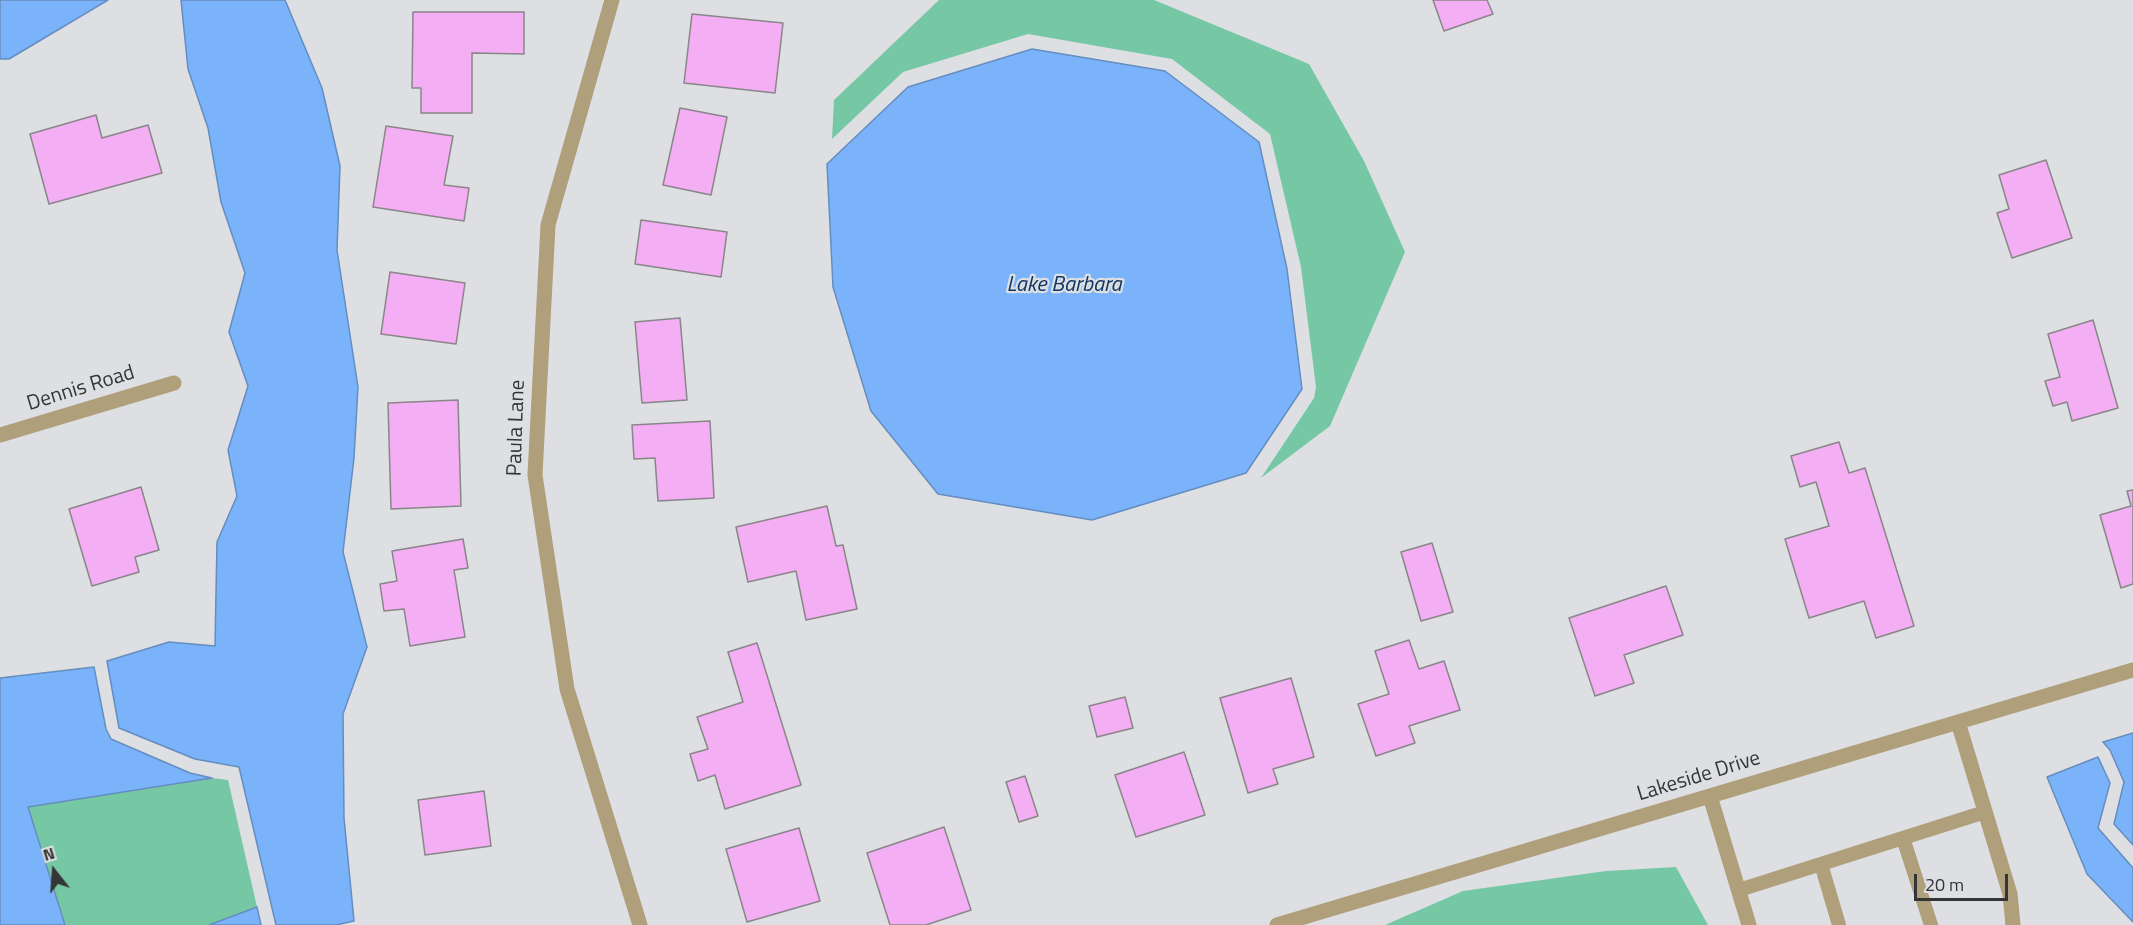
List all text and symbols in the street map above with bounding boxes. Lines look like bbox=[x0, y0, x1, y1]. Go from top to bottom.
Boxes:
water label: Lake Barbara bbox=[1006, 273, 1122, 299]
street label: Dennis Road bbox=[24, 361, 138, 417]
street label: Paula Lane bbox=[503, 379, 531, 477]
street label: Lakeside Drive bbox=[1634, 746, 1764, 808]
north arrow bbox=[24, 841, 84, 901]
text: N bbox=[40, 841, 58, 867]
scale bar bbox=[1917, 862, 2012, 900]
text: 20 m bbox=[1925, 871, 1964, 898]

